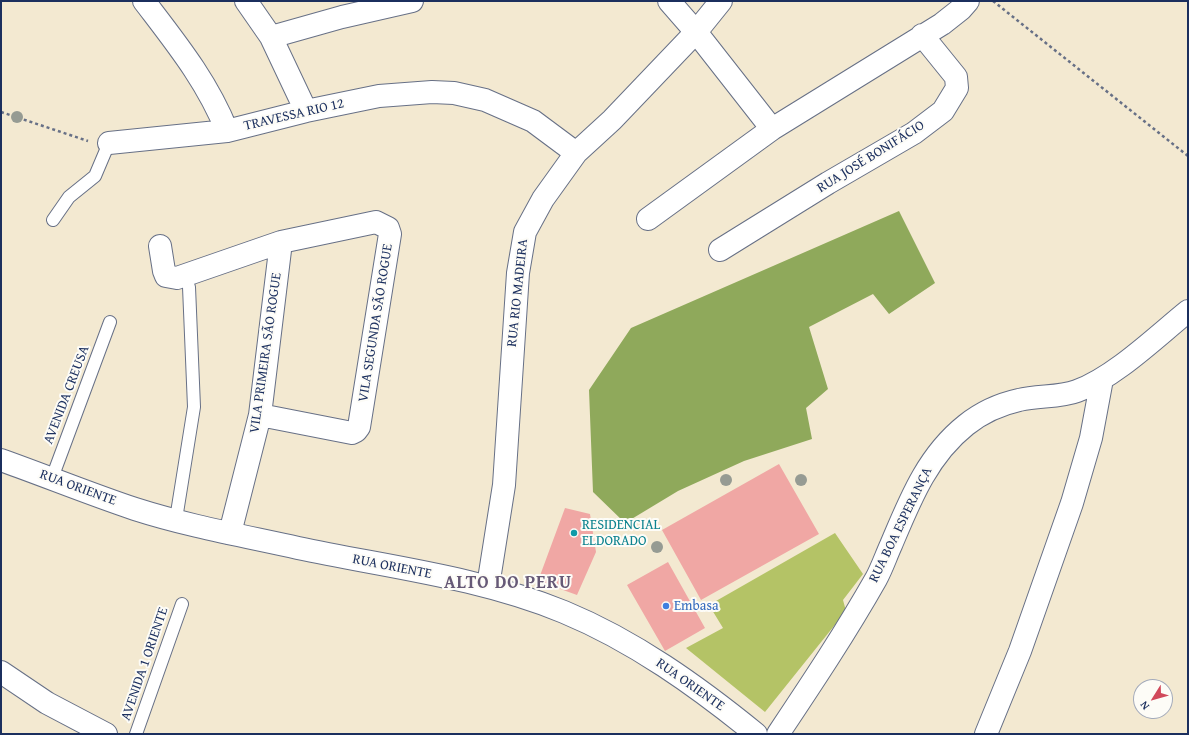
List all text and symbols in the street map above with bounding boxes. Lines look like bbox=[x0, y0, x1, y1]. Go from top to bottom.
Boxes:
street label: TRAVESSA RIO 12 bbox=[242, 95, 346, 135]
street label: RUA JOSÉ BONIFÁCIO bbox=[814, 117, 928, 197]
street label: RUA RIO MADEIRA bbox=[504, 238, 532, 348]
street label: VILA SEGUNDA SÃO ROGUE bbox=[355, 243, 397, 403]
street label: VILA PRIMEIRA SÃO ROGUE bbox=[246, 271, 286, 435]
street label: AVENIDA CREUSA bbox=[41, 343, 93, 447]
street label: RUA BOA ESPERANÇA bbox=[866, 465, 936, 585]
street label: RUA ORIENTE bbox=[37, 466, 119, 510]
place label: RESIDENCIAL ELDORADO bbox=[582, 517, 660, 550]
marker: RESIDENCIAL ELDORADO bbox=[569, 528, 579, 538]
street label: RUA ORIENTE bbox=[351, 551, 433, 583]
district label: ALTO DO PERU bbox=[444, 572, 572, 594]
place label: Embasa bbox=[674, 598, 719, 614]
marker: Embasa bbox=[661, 601, 671, 611]
street label: AVENIDA 1 ORIENTE bbox=[118, 605, 172, 723]
street label: RUA ORIENTE bbox=[652, 655, 728, 715]
north arrow bbox=[1133, 679, 1173, 719]
text: N bbox=[1136, 698, 1153, 713]

